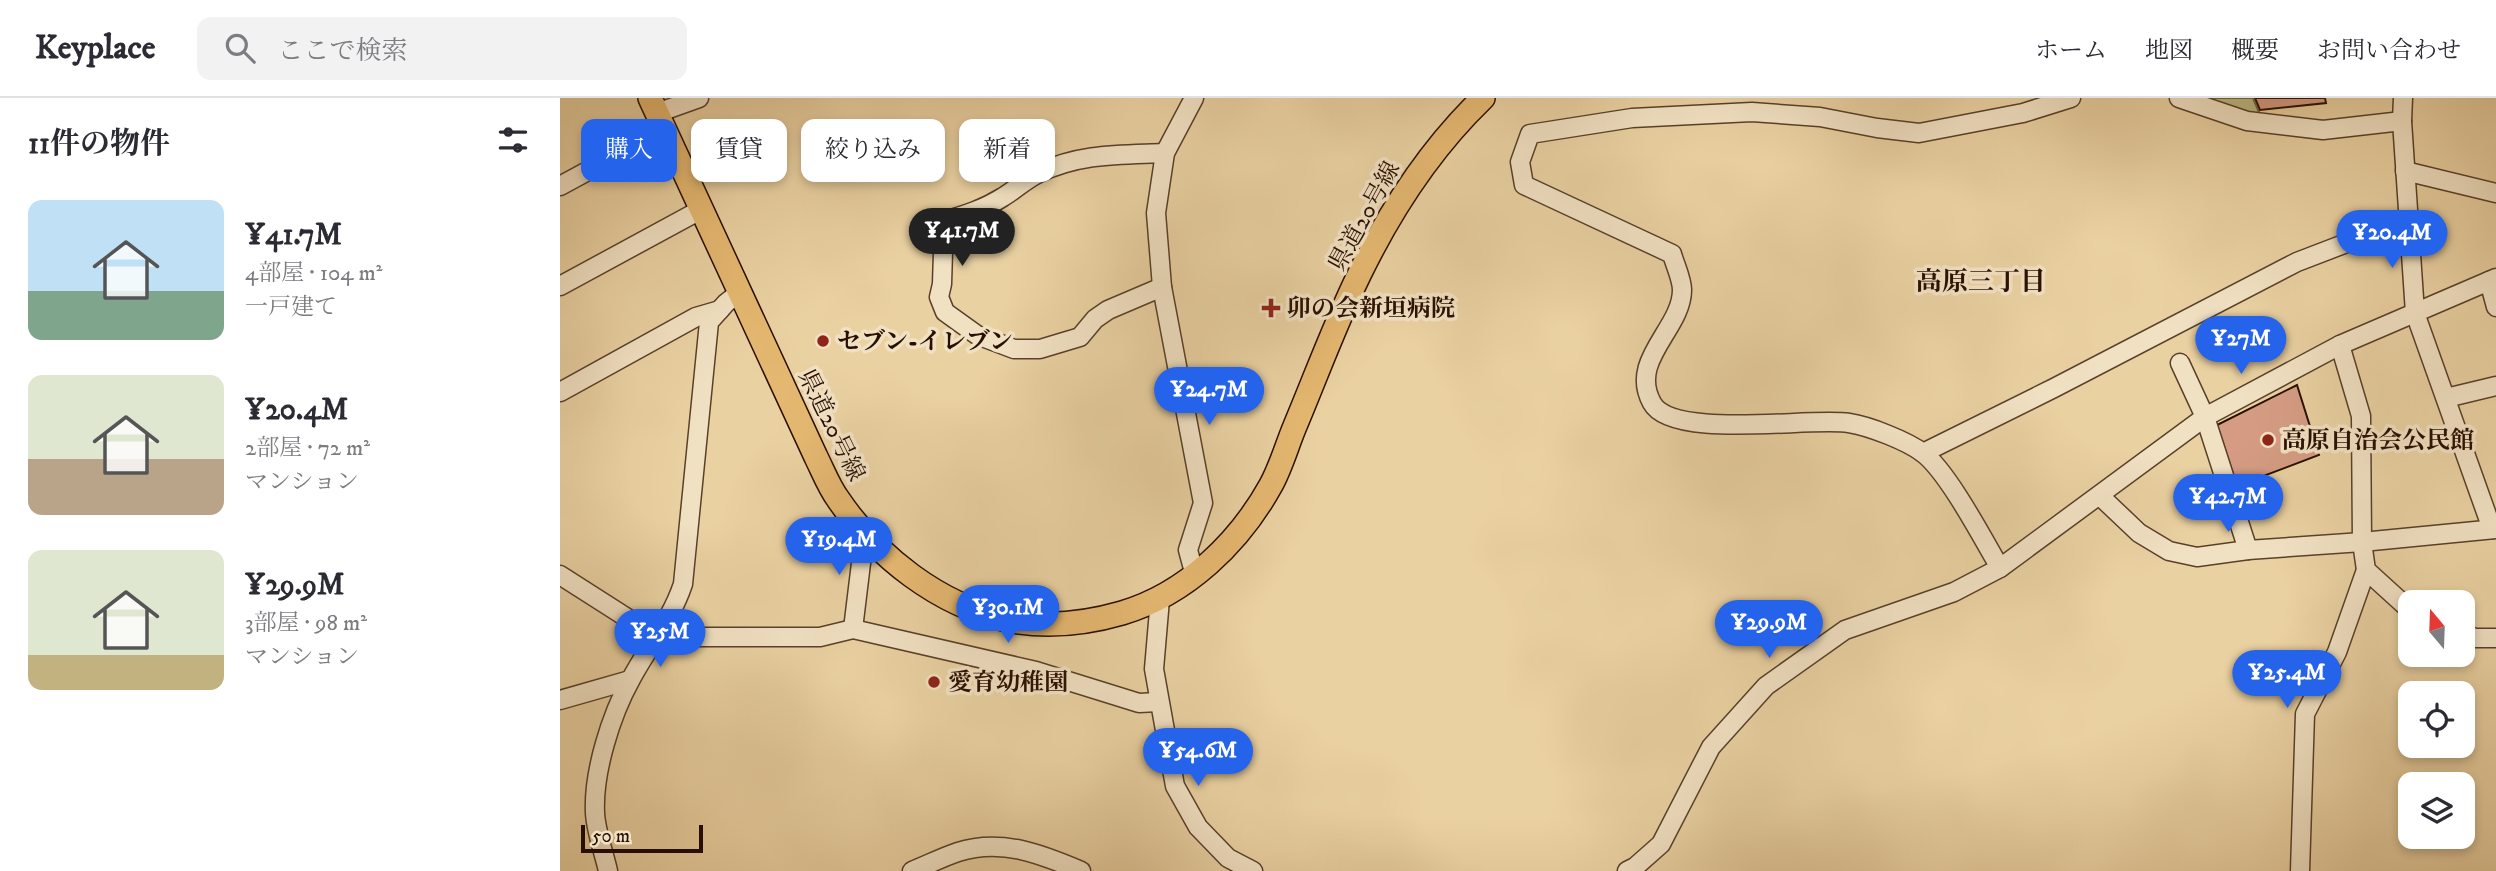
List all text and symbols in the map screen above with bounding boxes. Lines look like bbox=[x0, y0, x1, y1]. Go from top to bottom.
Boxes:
search box bbox=[197, 17, 687, 80]
text: Keyplace bbox=[35, 28, 155, 69]
icon: search bbox=[221, 29, 259, 67]
text: ここで検索 bbox=[277, 35, 407, 68]
text: ホーム bbox=[2035, 36, 2107, 66]
text: 地図 bbox=[2145, 36, 2193, 66]
text: 概要 bbox=[2231, 36, 2279, 66]
text: お問い合わせ bbox=[2317, 36, 2461, 66]
chip: 購入 bbox=[581, 119, 677, 182]
chip: 賃貸 bbox=[691, 119, 787, 182]
chip: 絞り込み bbox=[801, 119, 945, 182]
chip: 新着 bbox=[959, 119, 1055, 182]
icon: filters bbox=[494, 121, 532, 159]
text: 11件の物件 bbox=[28, 126, 170, 163]
street label: 県道20号線 bbox=[1322, 156, 1407, 277]
pin: ¥41.7M bbox=[905, 208, 1019, 268]
pin: ¥20.4M bbox=[2335, 211, 2449, 270]
text: ¥41.7M bbox=[925, 216, 999, 245]
text: ¥41.7M bbox=[245, 217, 342, 254]
text: ¥20.4M bbox=[2352, 218, 2432, 247]
icon: home bbox=[84, 228, 168, 312]
text: 4部屋 · 104 m² bbox=[245, 259, 383, 288]
district label: 高原三丁目 bbox=[1916, 266, 2046, 299]
text: 一戸建て bbox=[245, 293, 337, 322]
place label: 卯の会新垣病院 bbox=[1287, 294, 1455, 324]
marker: 卯の会新垣病院 bbox=[1261, 298, 1281, 318]
pin: ¥27M bbox=[2200, 316, 2282, 376]
text: ¥27M bbox=[2211, 324, 2271, 353]
place label: セブン-イレブン bbox=[837, 327, 1013, 357]
marker: セブン-イレブン bbox=[815, 333, 831, 349]
street label: 県道20号線 bbox=[791, 365, 871, 486]
pin: ¥24.7M bbox=[1152, 368, 1266, 427]
text: ¥24.7M bbox=[1170, 375, 1248, 404]
text: ¥20.4M bbox=[245, 392, 348, 429]
icon: home bbox=[84, 403, 168, 487]
place label: 高原自治会公民館 bbox=[2282, 426, 2474, 456]
marker: 高原自治会公民館 bbox=[2260, 432, 2276, 448]
text: 2部屋 · 72 m² bbox=[245, 434, 370, 463]
text: マンション bbox=[245, 468, 359, 497]
pin: ¥42.7M bbox=[2171, 474, 2285, 534]
text: ¥42.7M bbox=[2189, 482, 2267, 511]
pin: ¥19.4M bbox=[782, 518, 896, 577]
text: ¥19.4M bbox=[801, 525, 877, 554]
text: ¥29.9M bbox=[245, 567, 344, 604]
icon: home bbox=[84, 578, 168, 662]
pin: ¥30.1M bbox=[951, 586, 1065, 645]
north arrow bbox=[2398, 590, 2474, 667]
map controls bbox=[2398, 590, 2475, 849]
text: ¥30.1M bbox=[972, 593, 1044, 622]
pin: ¥29.9M bbox=[1712, 601, 1826, 660]
text: ¥29.9M bbox=[1731, 608, 1807, 637]
text: 3部屋 · 98 m² bbox=[245, 609, 367, 638]
pin: ¥25M bbox=[619, 610, 701, 669]
text: ¥25M bbox=[630, 617, 690, 646]
text: マンション bbox=[245, 643, 359, 672]
pin: ¥25.4M bbox=[2230, 650, 2344, 710]
text: ¥25.4M bbox=[2248, 658, 2326, 687]
place label: 愛育幼稚園 bbox=[948, 668, 1068, 698]
marker: 愛育幼稚園 bbox=[926, 674, 942, 690]
button: locate bbox=[2398, 681, 2475, 758]
pin: ¥54.6M bbox=[1141, 728, 1255, 788]
text: ¥54.6M bbox=[1159, 736, 1237, 765]
button: layers bbox=[2398, 772, 2475, 849]
scale bar bbox=[581, 822, 704, 854]
text: 50 m bbox=[592, 825, 630, 848]

